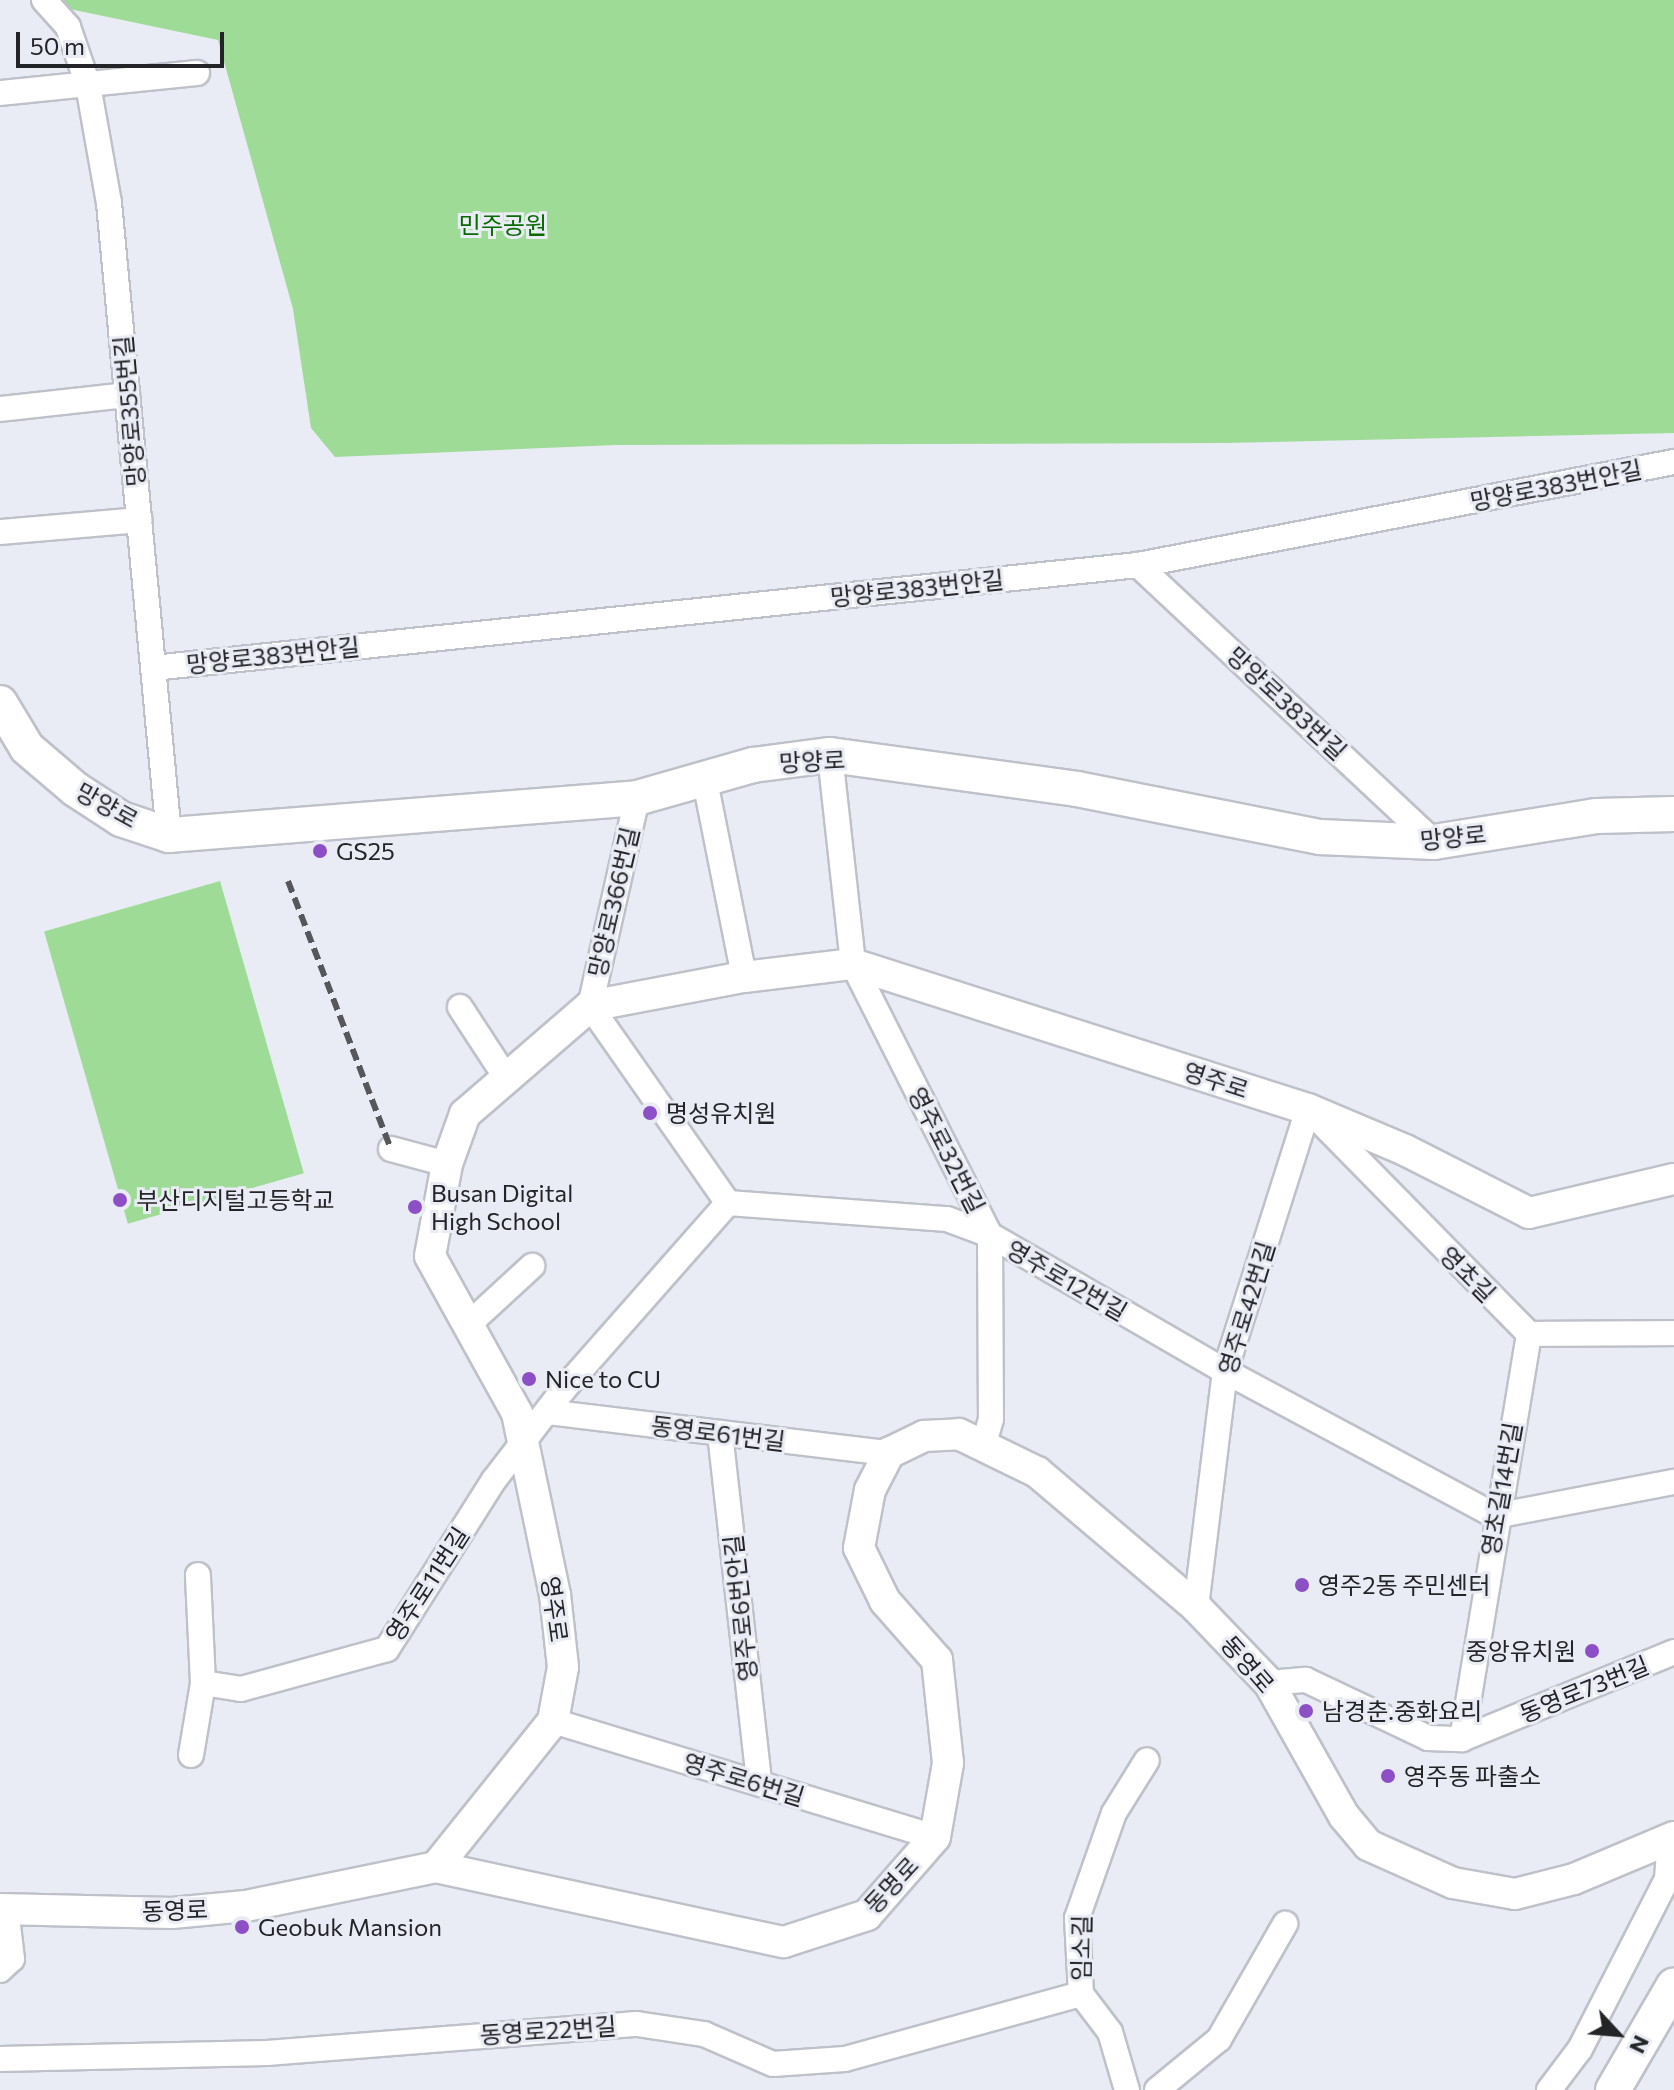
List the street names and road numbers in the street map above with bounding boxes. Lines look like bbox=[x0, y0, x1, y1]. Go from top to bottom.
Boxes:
street label: 망양로355번길 bbox=[108, 334, 150, 488]
street label: 망양로383번안길 bbox=[1468, 454, 1644, 516]
street label: 망양로383번안길 bbox=[829, 565, 1005, 611]
street label: 망양로383번안길 bbox=[185, 632, 361, 678]
street label: 망양로383번길 bbox=[1221, 641, 1353, 765]
street label: 망양로 bbox=[778, 745, 846, 777]
street label: 망양로 bbox=[71, 776, 143, 834]
street label: 망양로 bbox=[1419, 819, 1487, 855]
street label: 망양로366번길 bbox=[582, 824, 644, 980]
street label: 영주로 bbox=[1180, 1056, 1252, 1104]
street label: 영주로32번길 bbox=[903, 1082, 991, 1218]
street label: 영주로12번길 bbox=[1002, 1234, 1132, 1326]
street label: 영주로42번길 bbox=[1212, 1238, 1280, 1378]
street label: 영초길 bbox=[1434, 1240, 1502, 1308]
street label: 동영로61번길 bbox=[649, 1410, 787, 1456]
street label: 영초길14번길 bbox=[1475, 1420, 1527, 1558]
street label: 영주로11번길 bbox=[379, 1521, 475, 1647]
street label: 영주로6번안길 bbox=[718, 1533, 762, 1683]
street label: 영주로 bbox=[536, 1574, 574, 1644]
street label: 동영로 bbox=[1215, 1630, 1281, 1698]
street label: 동영로73번길 bbox=[1515, 1650, 1653, 1728]
street label: 영주로6번길 bbox=[680, 1747, 808, 1811]
street label: 동명로 bbox=[858, 1851, 924, 1919]
street label: 동영로 bbox=[141, 1894, 209, 1926]
street label: 임소길 bbox=[1066, 1915, 1096, 1981]
street label: 동영로22번길 bbox=[479, 2011, 617, 2049]

